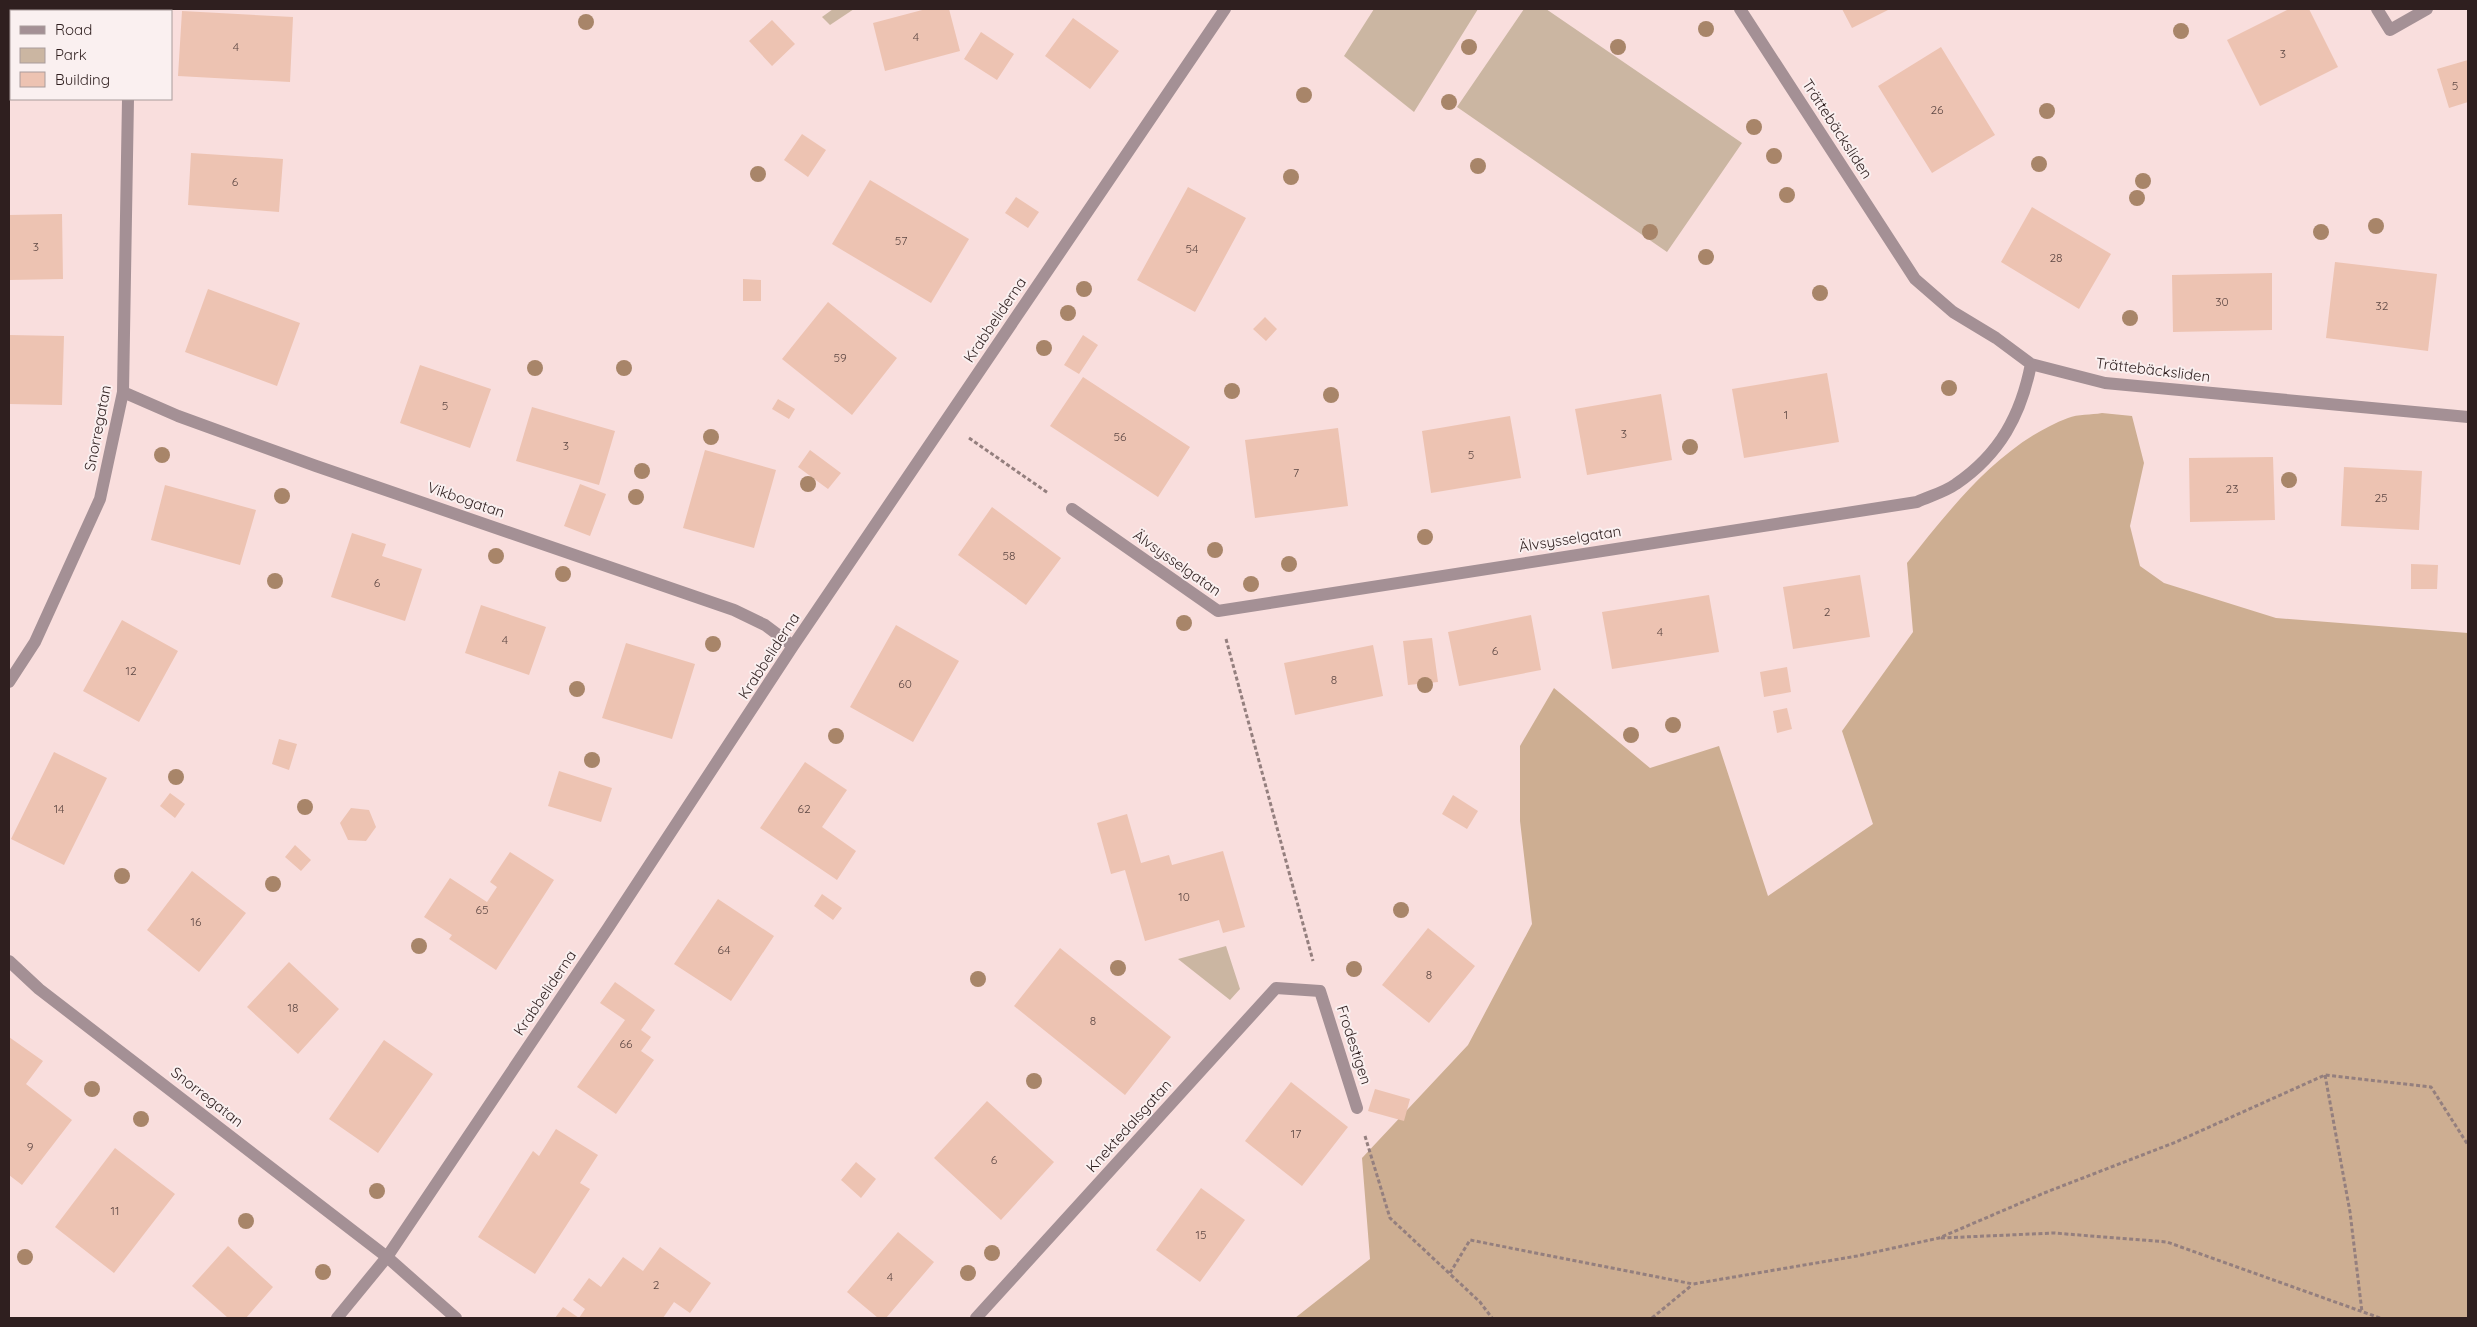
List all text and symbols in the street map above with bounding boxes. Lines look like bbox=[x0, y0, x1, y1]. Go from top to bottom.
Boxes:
legend bbox=[10, 10, 172, 100]
text: Road bbox=[55, 20, 92, 39]
house number: 4 bbox=[913, 29, 919, 44]
house number: 4 bbox=[233, 39, 239, 54]
text: Park bbox=[55, 45, 87, 64]
house number: 3 bbox=[2280, 46, 2286, 61]
text: Building bbox=[55, 70, 110, 89]
street label: Trättebäcksliden bbox=[1798, 75, 1877, 182]
house number: 5 bbox=[2452, 78, 2458, 93]
house number: 26 bbox=[1930, 102, 1944, 117]
house number: 6 bbox=[232, 174, 239, 189]
house number: 57 bbox=[895, 233, 907, 248]
house number: 3 bbox=[33, 239, 39, 254]
house number: 54 bbox=[1186, 241, 1198, 256]
house number: 28 bbox=[2049, 250, 2063, 265]
street label: Krabbeliderna bbox=[959, 273, 1030, 366]
house number: 30 bbox=[2215, 294, 2229, 309]
house number: 32 bbox=[2376, 298, 2389, 313]
house number: 59 bbox=[833, 350, 847, 365]
street label: Trättebäcksliden bbox=[2095, 353, 2211, 386]
street label: Snorregatan bbox=[80, 383, 115, 472]
house number: 5 bbox=[442, 398, 448, 413]
house number: 1 bbox=[1784, 407, 1788, 422]
house number: 3 bbox=[1621, 426, 1627, 441]
house number: 56 bbox=[1114, 429, 1127, 444]
house number: 3 bbox=[563, 438, 569, 453]
house number: 5 bbox=[1468, 447, 1474, 462]
house number: 7 bbox=[1293, 465, 1299, 480]
street label: Vikbogatan bbox=[425, 477, 507, 522]
house number: 23 bbox=[2226, 481, 2238, 496]
house number: 25 bbox=[2374, 490, 2388, 505]
street label: Älvsysselgatan bbox=[1518, 521, 1622, 556]
street label: Älvsysselgatan bbox=[1130, 525, 1225, 600]
house number: 58 bbox=[1002, 548, 1016, 563]
house number: 6 bbox=[374, 575, 381, 590]
house number: 2 bbox=[1824, 604, 1831, 619]
street label: Krabbeliderna bbox=[734, 609, 804, 702]
house number: 4 bbox=[1657, 624, 1663, 639]
house number: 4 bbox=[502, 632, 508, 647]
house number: 6 bbox=[1492, 643, 1499, 658]
house number: 12 bbox=[125, 663, 137, 678]
house number: 8 bbox=[1331, 672, 1337, 687]
house number: 60 bbox=[898, 676, 912, 691]
house number: 14 bbox=[54, 801, 64, 816]
house number: 62 bbox=[797, 801, 811, 816]
house number: 10 bbox=[1178, 889, 1190, 904]
house number: 65 bbox=[476, 902, 489, 917]
house number: 16 bbox=[191, 914, 202, 929]
house number: 64 bbox=[718, 942, 730, 957]
street label: Krabbeliderna bbox=[509, 946, 580, 1039]
house number: 8 bbox=[1426, 967, 1432, 982]
house number: 18 bbox=[288, 1000, 298, 1015]
street label: Frodestigen bbox=[1333, 1003, 1376, 1087]
house number: 8 bbox=[1090, 1013, 1096, 1028]
house number: 66 bbox=[620, 1036, 633, 1051]
street label: Snorregatan bbox=[167, 1062, 247, 1131]
street label: Knektedalsgatan bbox=[1082, 1075, 1175, 1176]
house number: 17 bbox=[1291, 1126, 1301, 1141]
house number: 9 bbox=[27, 1139, 34, 1154]
house number: 6 bbox=[991, 1152, 998, 1167]
house number: 11 bbox=[111, 1203, 119, 1218]
house number: 15 bbox=[1196, 1227, 1206, 1242]
house number: 4 bbox=[887, 1269, 893, 1284]
house number: 2 bbox=[653, 1277, 660, 1292]

